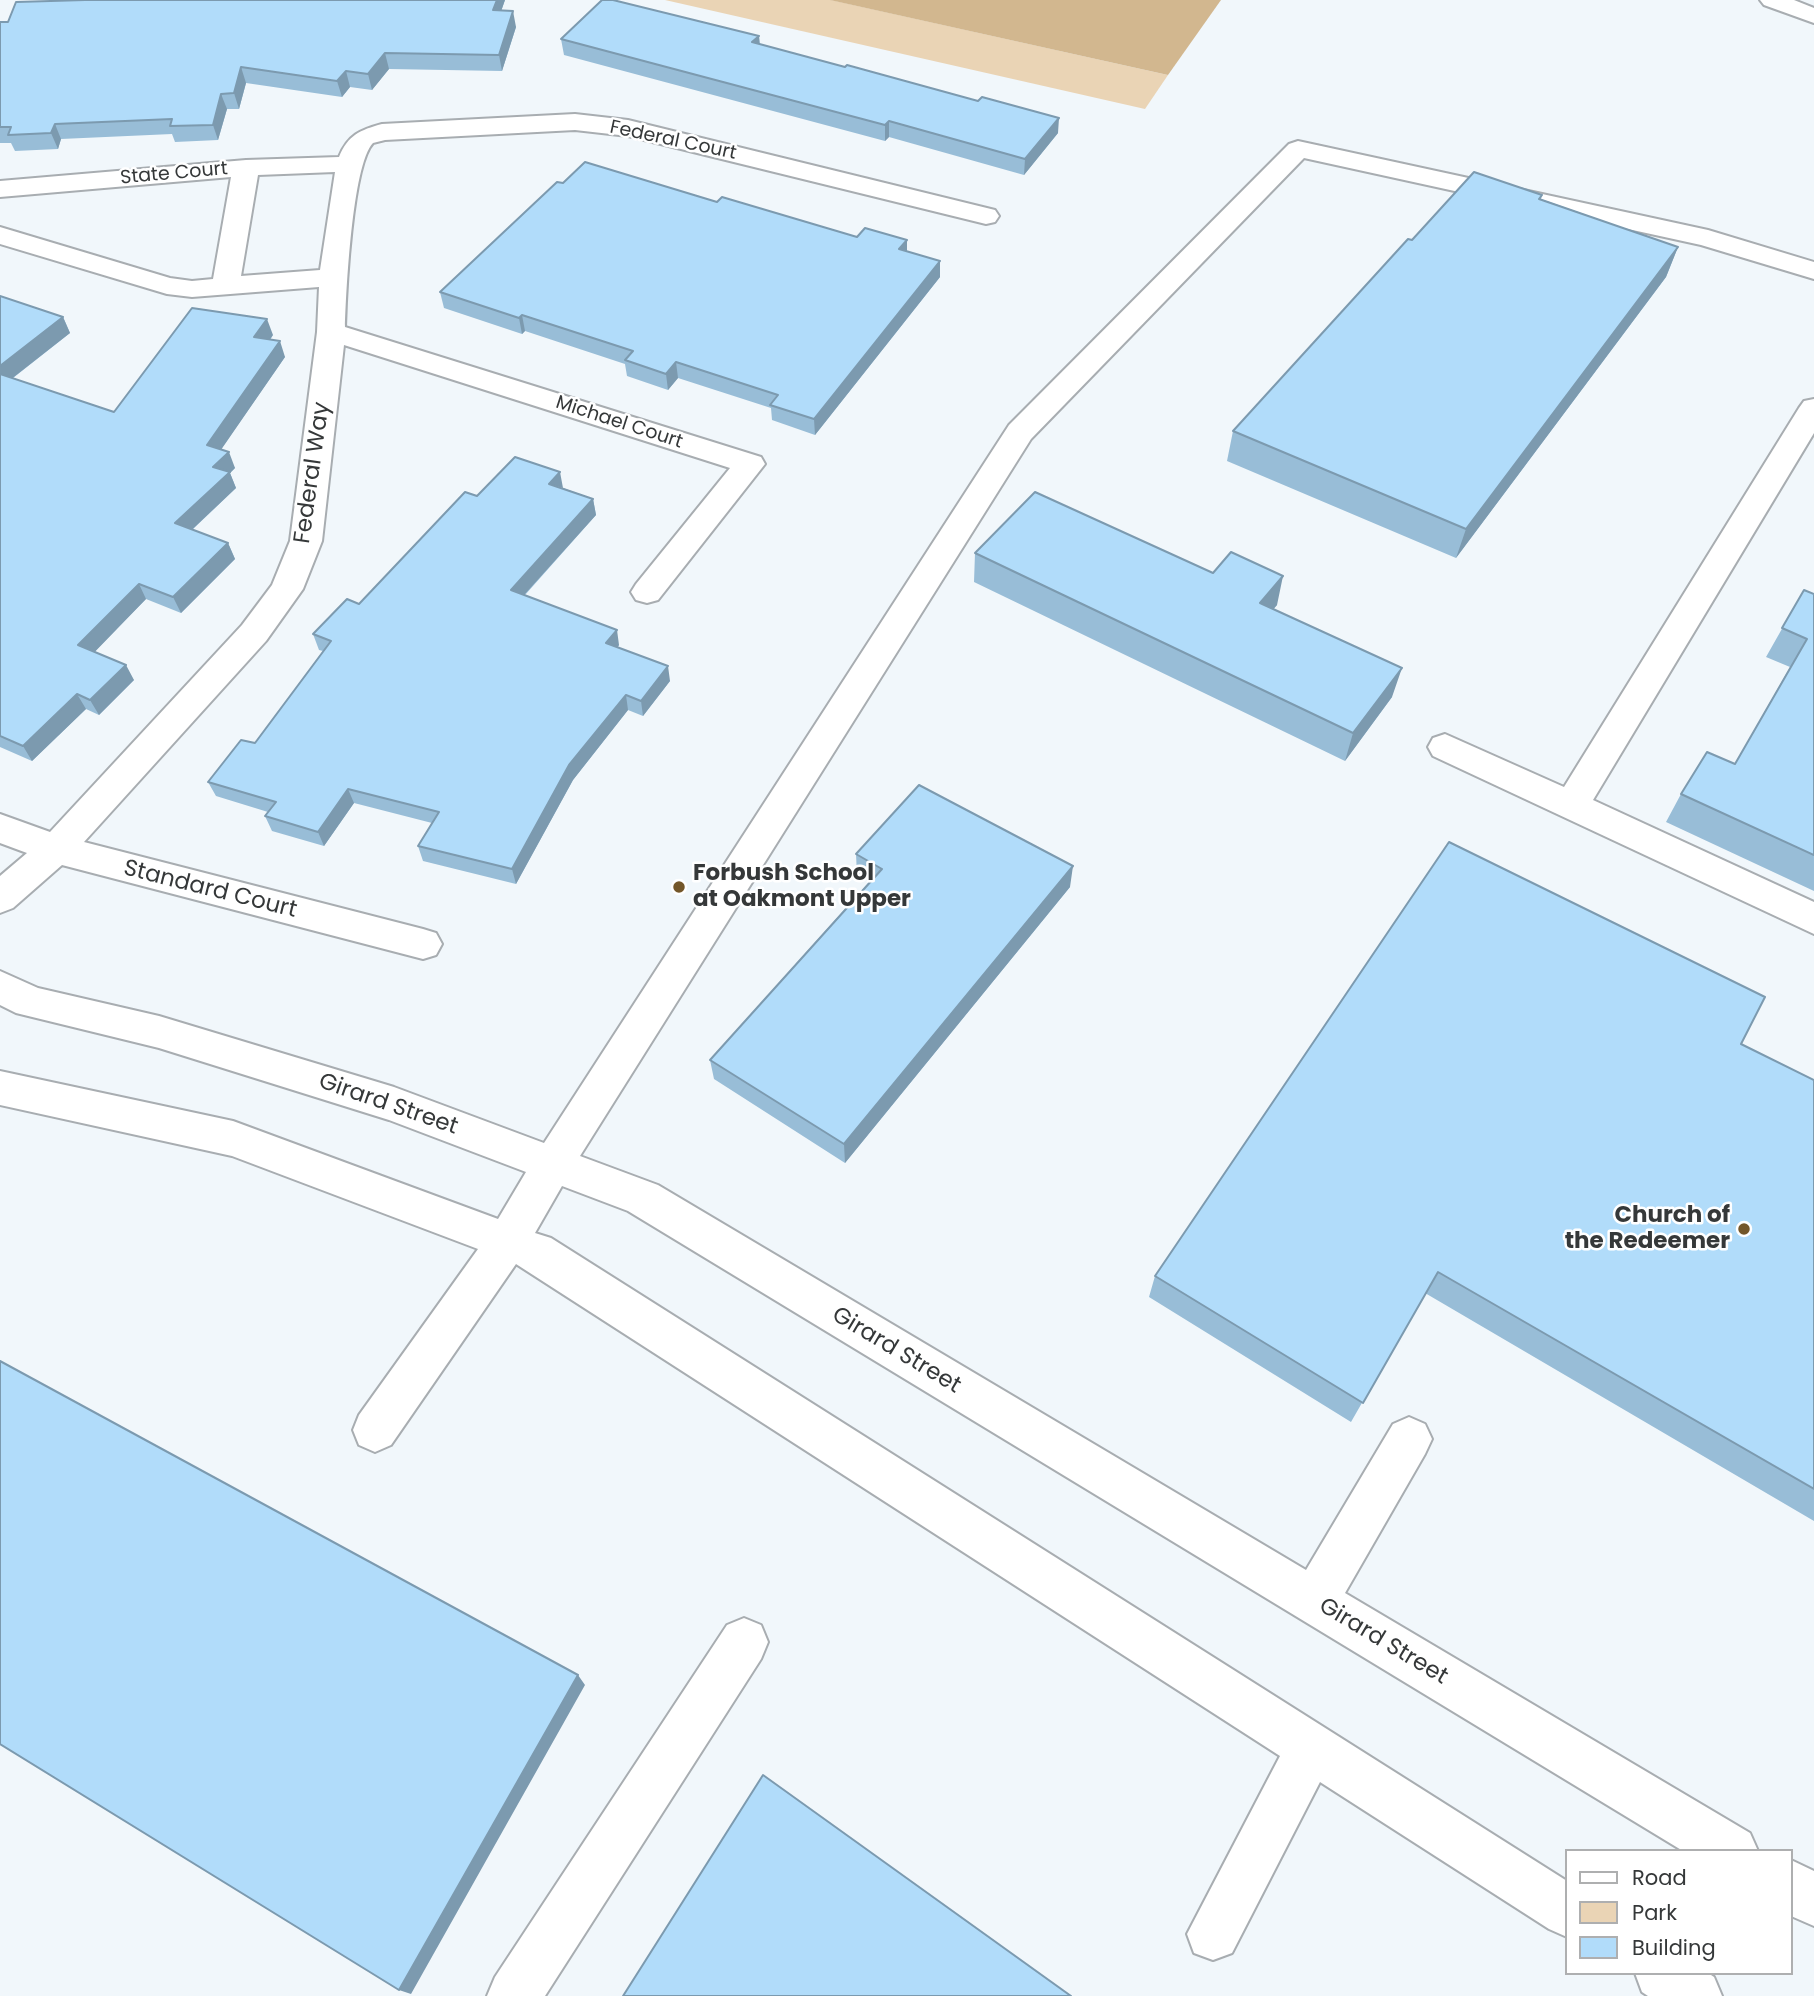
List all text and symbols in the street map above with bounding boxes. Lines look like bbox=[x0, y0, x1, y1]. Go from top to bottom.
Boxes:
street label: Federal Court bbox=[608, 116, 738, 166]
street label: State Court bbox=[119, 158, 229, 190]
street label: Michael Court bbox=[553, 392, 685, 454]
street label: Federal Way bbox=[289, 401, 337, 545]
street label: Standard Court bbox=[120, 855, 300, 925]
place label: Forbush School at Oakmont Upper bbox=[693, 860, 911, 914]
marker: Forbush School at Oakmont Upper bbox=[671, 879, 687, 895]
street label: Girard Street bbox=[315, 1068, 461, 1142]
place label: Church of the Redeemer bbox=[1565, 1202, 1730, 1256]
marker: Church of the Redeemer bbox=[1736, 1221, 1752, 1237]
street label: Girard Street bbox=[827, 1302, 965, 1400]
street label: Girard Street bbox=[1314, 1593, 1452, 1691]
legend bbox=[1566, 1849, 1793, 1975]
text: Road bbox=[1632, 1863, 1687, 1892]
text: Park bbox=[1632, 1898, 1677, 1927]
text: Building bbox=[1632, 1933, 1716, 1962]

